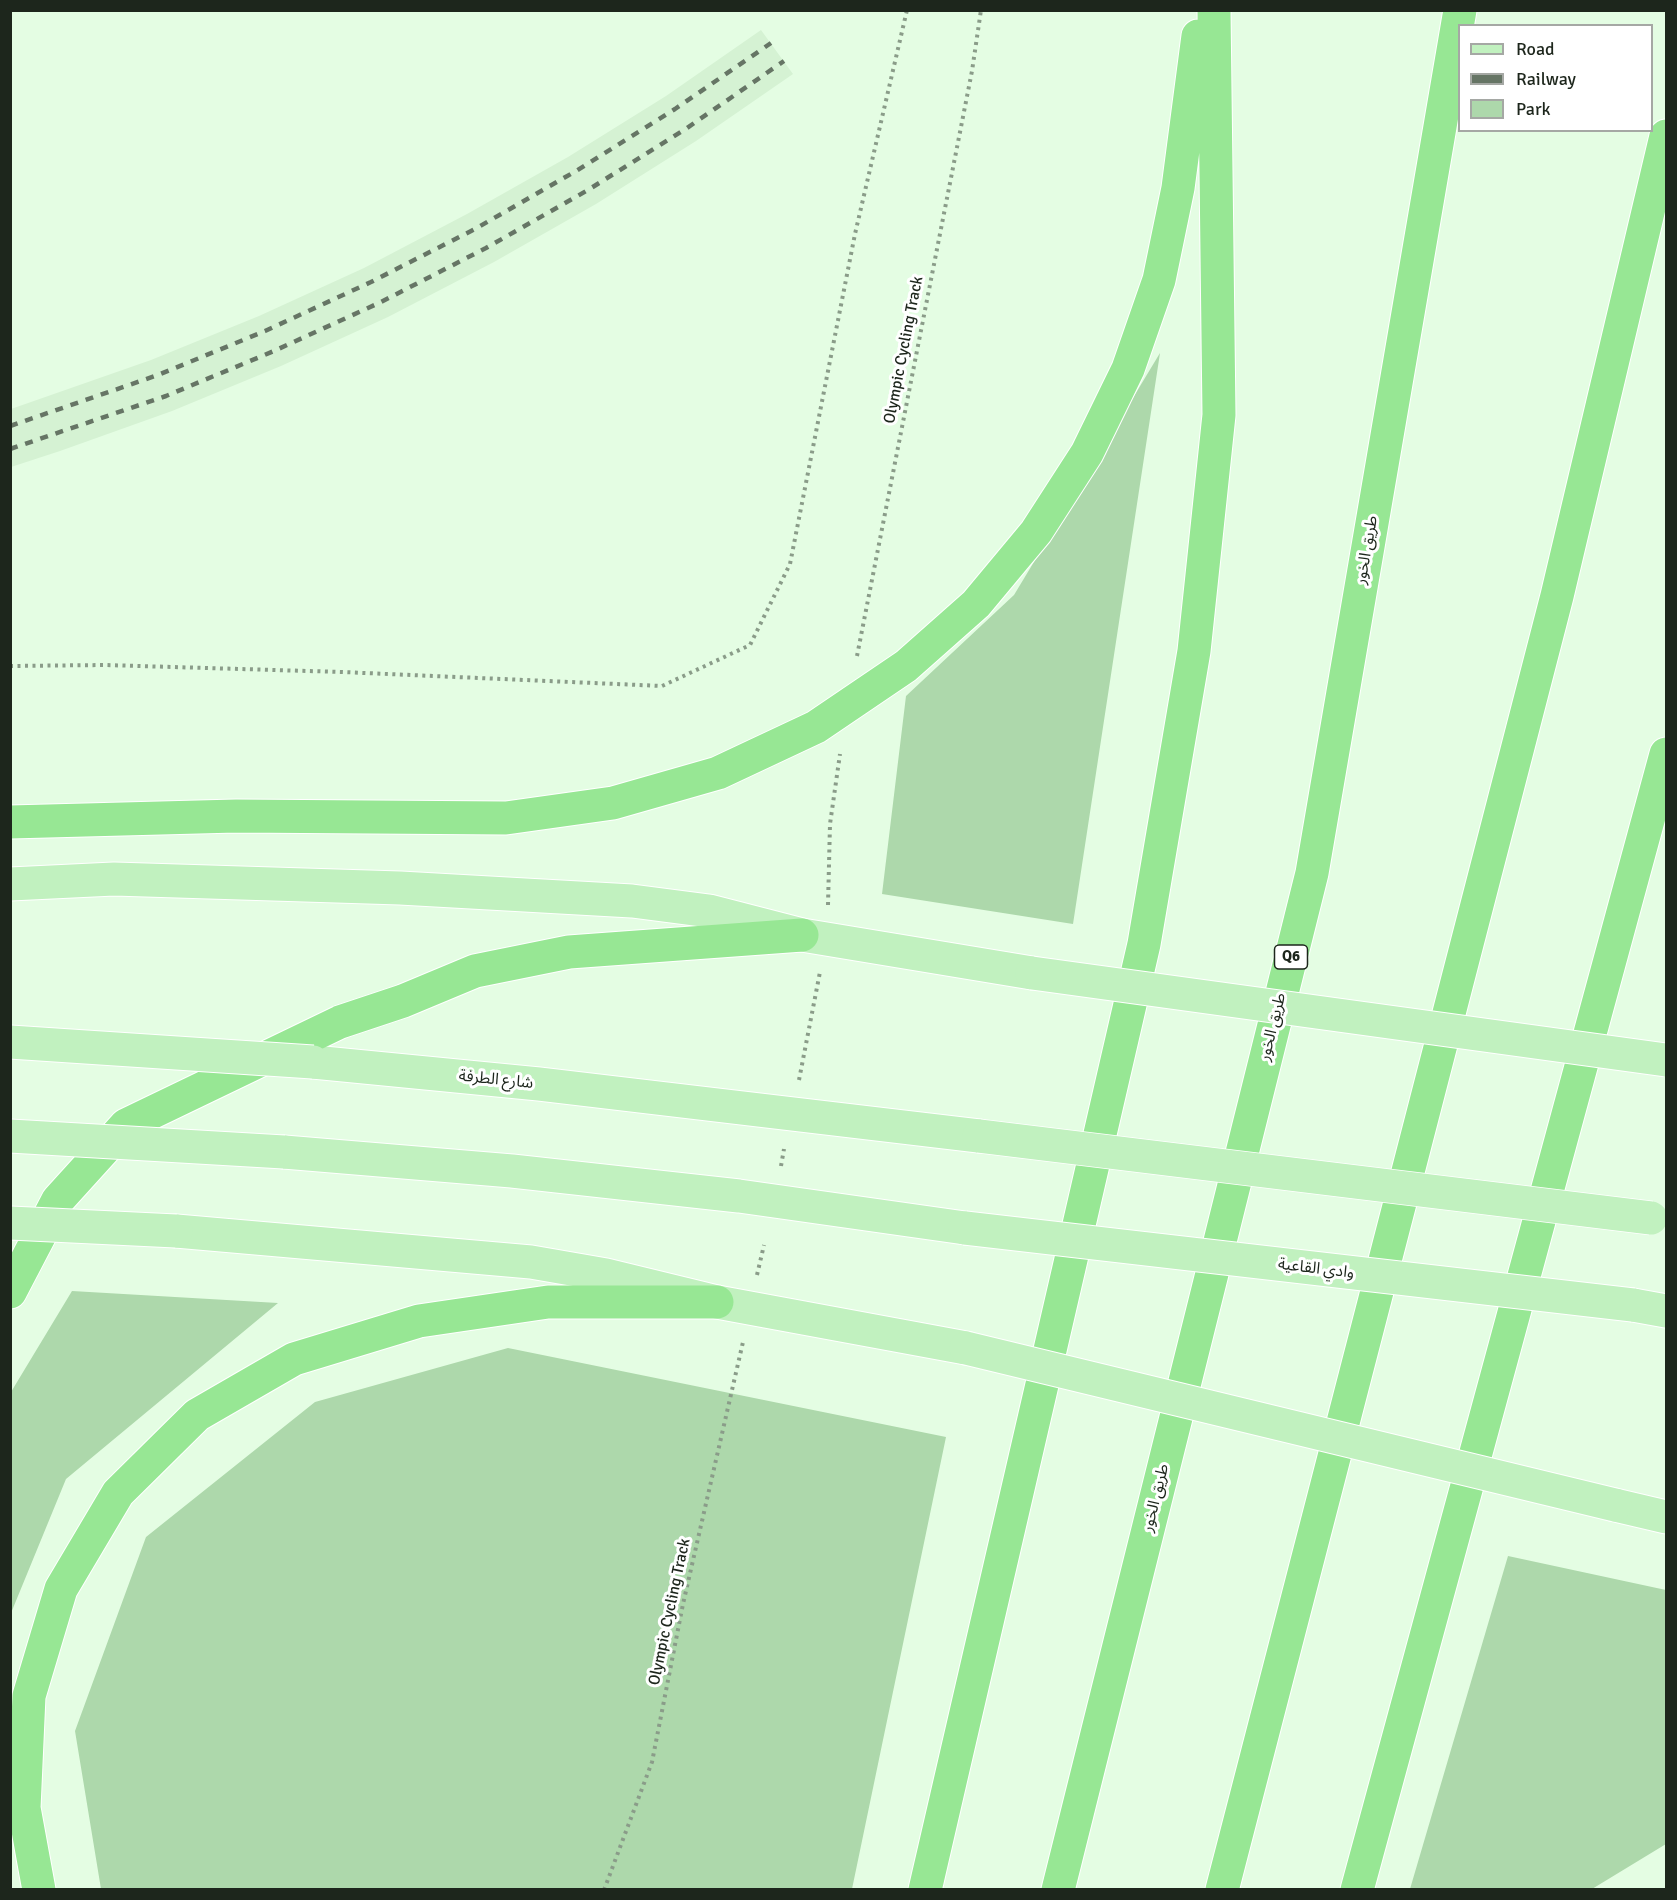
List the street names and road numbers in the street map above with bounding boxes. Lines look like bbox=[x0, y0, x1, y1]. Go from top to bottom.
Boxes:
street label: Olympic Cycling Track bbox=[880, 275, 928, 425]
street label: طريق الخور bbox=[1352, 514, 1382, 586]
road number: Q6 bbox=[1274, 945, 1308, 969]
street label: طريق الخور bbox=[1255, 991, 1291, 1063]
street label: شارع الطرفة bbox=[458, 1067, 534, 1093]
street label: وادي القاعية bbox=[1277, 1255, 1355, 1283]
street label: طريق الخور bbox=[1138, 1462, 1174, 1534]
street label: Olympic Cycling Track bbox=[645, 1537, 695, 1687]

